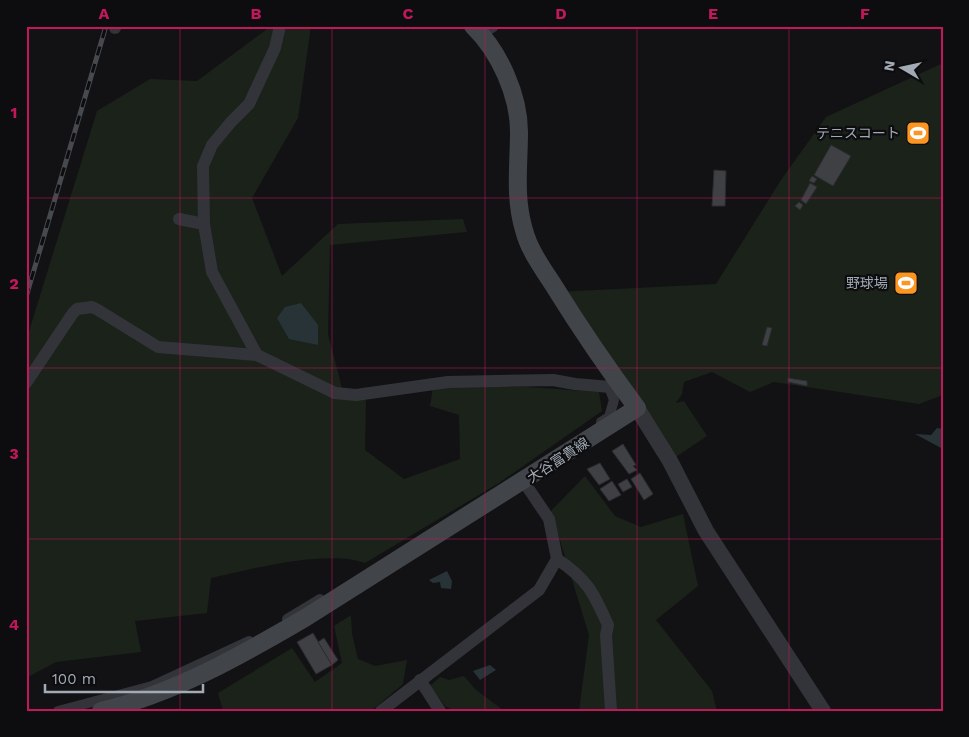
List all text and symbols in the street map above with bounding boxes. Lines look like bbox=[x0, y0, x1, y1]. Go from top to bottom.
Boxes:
text: A bbox=[99, 4, 110, 23]
text: B bbox=[251, 4, 262, 23]
text: C bbox=[403, 4, 414, 23]
text: D bbox=[555, 4, 567, 23]
text: E bbox=[708, 4, 718, 23]
text: F bbox=[860, 4, 870, 23]
north arrow bbox=[876, 42, 926, 92]
text: N bbox=[880, 60, 898, 72]
text: 1 bbox=[11, 103, 17, 122]
sports icon: テニスコート bbox=[905, 120, 931, 146]
place label: テニスコート bbox=[816, 125, 900, 141]
sports icon: 野球場 bbox=[893, 270, 919, 296]
text: 2 bbox=[9, 274, 19, 293]
place label: 野球場 bbox=[846, 275, 888, 291]
street label: 大谷富貴線 bbox=[524, 434, 592, 486]
text: 3 bbox=[9, 444, 19, 463]
text: 4 bbox=[9, 615, 19, 634]
scale bar bbox=[45, 662, 202, 694]
text: 100 m bbox=[52, 670, 96, 688]

